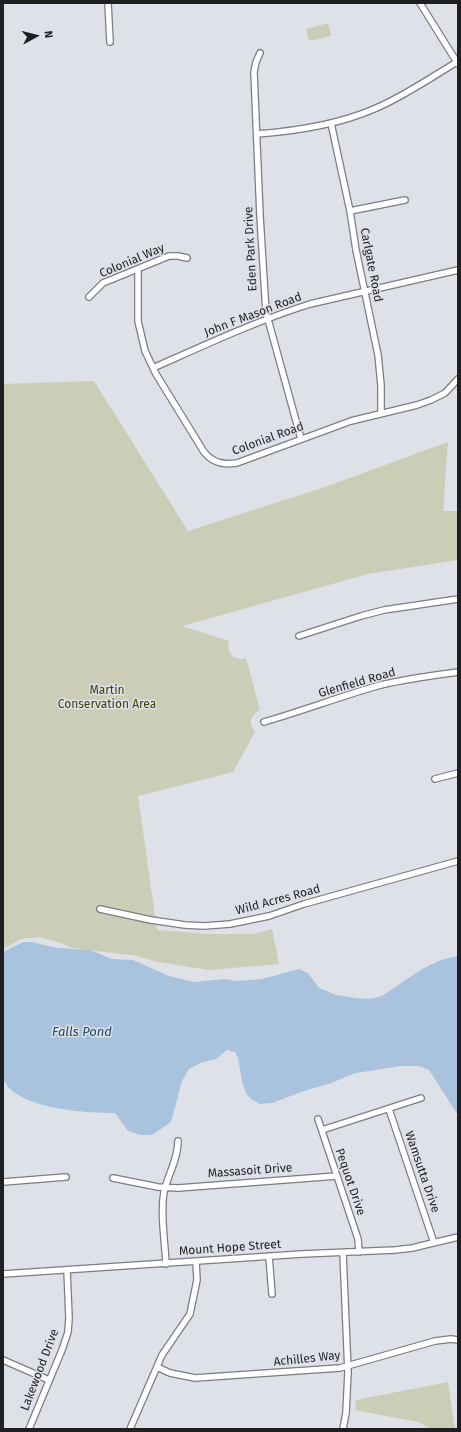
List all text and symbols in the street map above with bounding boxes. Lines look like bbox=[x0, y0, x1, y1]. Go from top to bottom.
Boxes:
north arrow bbox=[16, 16, 56, 56]
text: N bbox=[42, 30, 55, 39]
street label: Eden Park Drive bbox=[242, 206, 260, 292]
street label: Carlgate Road bbox=[357, 227, 385, 303]
street label: Colonial Way bbox=[97, 241, 167, 281]
street label: John F Mason Road bbox=[202, 290, 304, 340]
street label: Colonial Road bbox=[230, 419, 306, 459]
street label: Glenfield Road bbox=[317, 665, 397, 701]
park label: Martin Conservation Area bbox=[58, 684, 156, 712]
street label: Wild Acres Road bbox=[234, 882, 322, 918]
water label: Falls Pond bbox=[52, 1024, 112, 1040]
street label: Wamsutta Drive bbox=[401, 1129, 443, 1215]
street label: Pequot Drive bbox=[332, 1147, 368, 1217]
street label: Massasoit Drive bbox=[207, 1161, 293, 1181]
street label: Mount Hope Street bbox=[178, 1237, 282, 1259]
street label: Lakewood Drive bbox=[18, 1327, 62, 1413]
street label: Achilles Way bbox=[273, 1348, 341, 1370]

